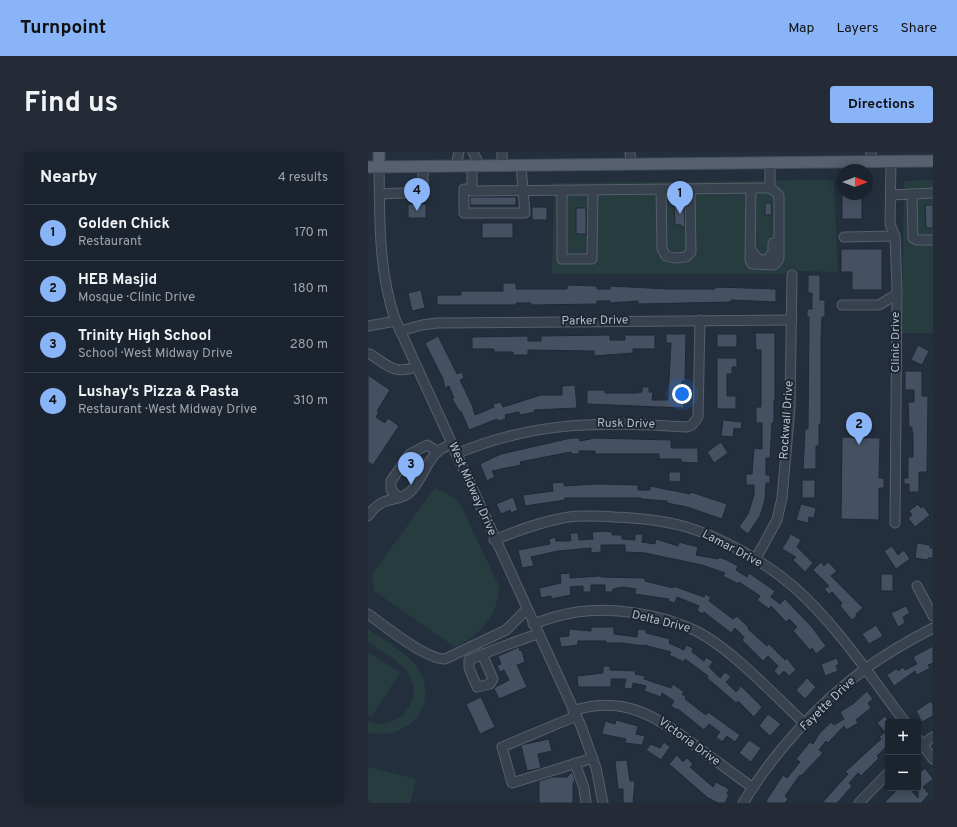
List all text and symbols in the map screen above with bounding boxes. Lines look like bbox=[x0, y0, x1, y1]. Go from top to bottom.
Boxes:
text: Turnpoint bbox=[20, 16, 106, 40]
text: Map bbox=[788, 20, 814, 37]
text: Layers bbox=[836, 20, 878, 37]
text: Share bbox=[900, 20, 937, 37]
text: Find us bbox=[24, 86, 118, 122]
button: Directions bbox=[830, 86, 933, 123]
north arrow bbox=[837, 164, 873, 200]
text: Nearby bbox=[40, 167, 97, 189]
text: 4 results bbox=[278, 170, 328, 186]
pin: 4 bbox=[404, 178, 430, 211]
pin: 1 bbox=[667, 181, 693, 214]
text: Golden Chick bbox=[78, 215, 170, 234]
text: 1 bbox=[50, 225, 56, 241]
text: 170 m bbox=[294, 225, 328, 241]
text: Restaurant bbox=[78, 234, 142, 250]
text: HEB Masjid bbox=[78, 271, 157, 290]
text: 2 bbox=[49, 281, 57, 297]
text: 180 m bbox=[293, 281, 328, 297]
text: Mosque · Clinic Drive bbox=[78, 290, 195, 306]
street label: Clinic Drive bbox=[888, 311, 904, 373]
street label: Parker Drive bbox=[561, 312, 629, 330]
text: Trinity High School bbox=[78, 327, 211, 346]
text: 3 bbox=[49, 337, 57, 353]
text: 280 m bbox=[290, 337, 328, 353]
text: School · West Midway Drive bbox=[78, 346, 233, 362]
street label: Rockwall Drive bbox=[776, 380, 798, 460]
text: Lushay's Pizza & Pasta bbox=[78, 383, 239, 402]
your location bbox=[672, 384, 692, 404]
text: 4 bbox=[49, 393, 57, 409]
text: 310 m bbox=[293, 393, 328, 409]
text: Restaurant · West Midway Drive bbox=[78, 402, 257, 418]
pin: 2 bbox=[846, 412, 872, 445]
street label: Rusk Drive bbox=[597, 415, 655, 433]
street label: West Midway Drive bbox=[444, 440, 500, 538]
pin: 3 bbox=[398, 452, 424, 485]
street label: Lamar Drive bbox=[699, 526, 765, 572]
street label: Delta Drive bbox=[630, 607, 692, 637]
street label: Fayette Drive bbox=[797, 674, 859, 734]
street label: Victoria Drive bbox=[655, 714, 723, 770]
map controls bbox=[885, 719, 921, 791]
button: + bbox=[885, 719, 921, 755]
button: − bbox=[885, 755, 921, 791]

